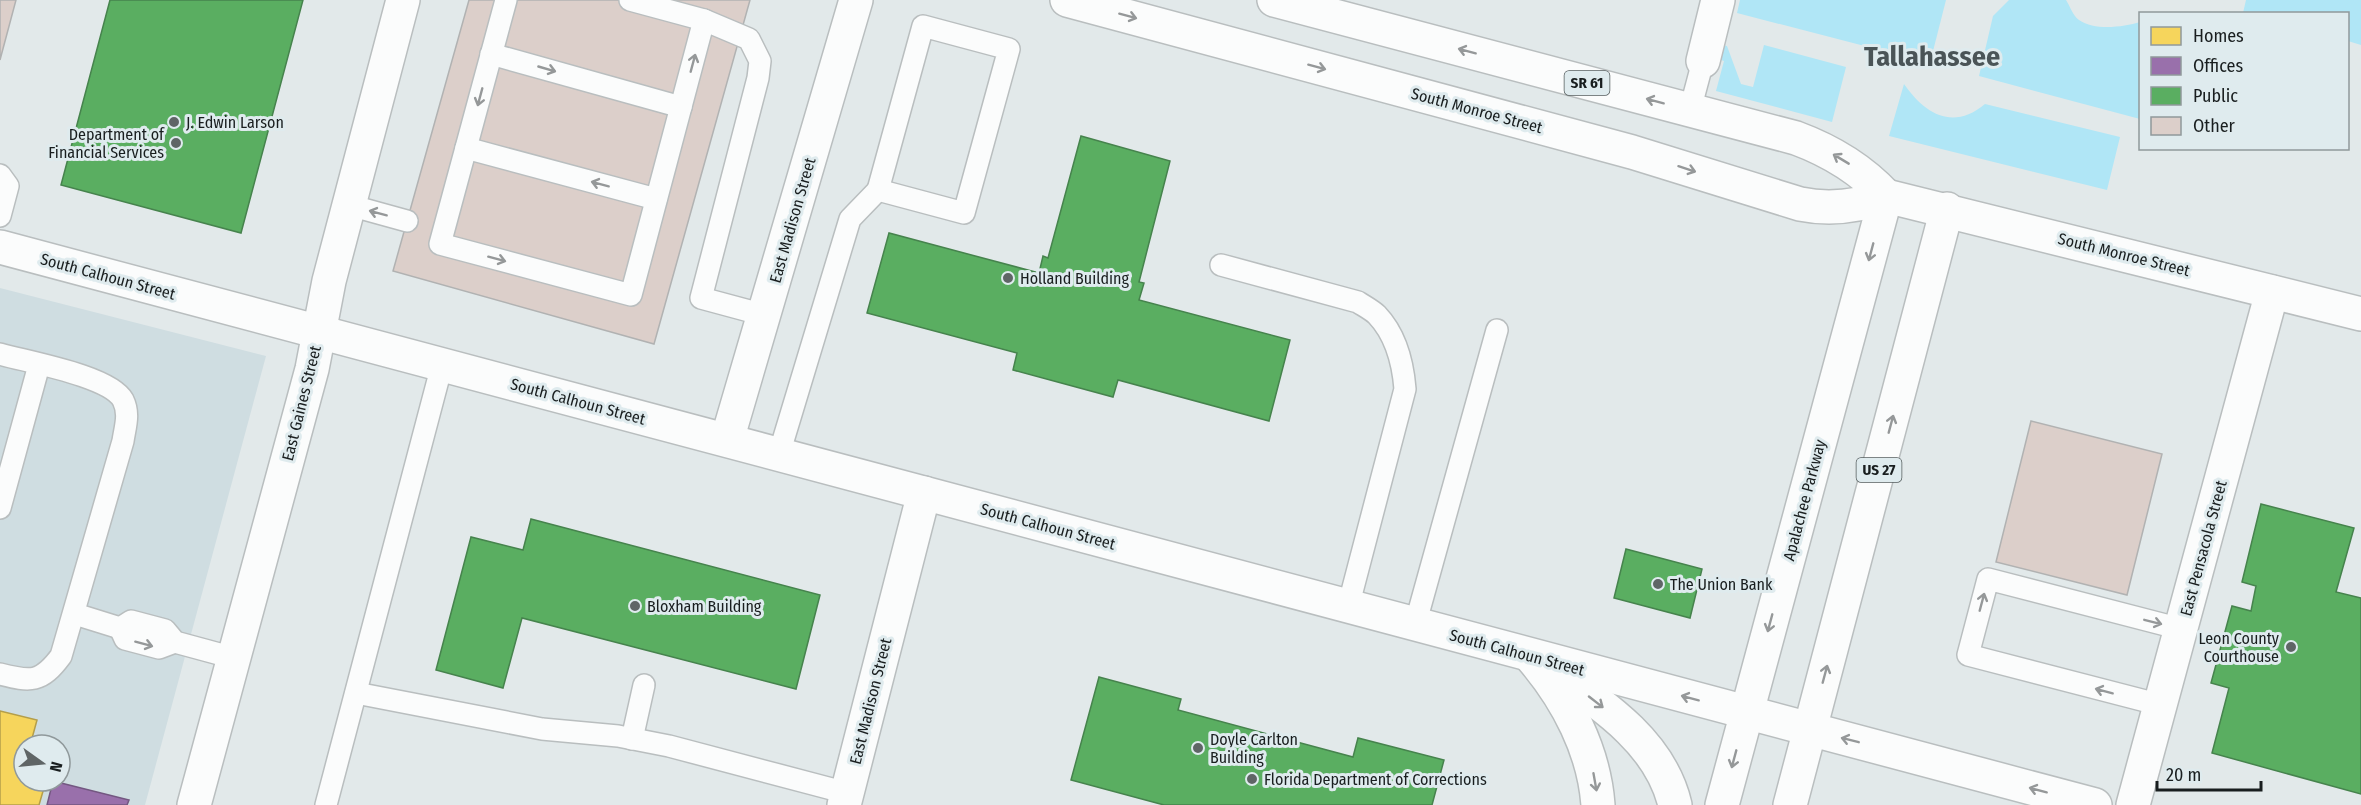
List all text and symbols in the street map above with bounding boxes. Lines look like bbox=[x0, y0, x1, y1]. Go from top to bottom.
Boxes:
one-way arrow bbox=[1119, 11, 1138, 23]
legend bbox=[2139, 12, 2349, 150]
text: Homes bbox=[2193, 25, 2244, 47]
district label: Tallahassee bbox=[1864, 40, 2000, 73]
one-way arrow bbox=[1458, 45, 1477, 56]
one-way arrow bbox=[687, 54, 699, 73]
text: Offices bbox=[2193, 55, 2243, 77]
one-way arrow bbox=[1307, 62, 1326, 73]
one-way arrow bbox=[538, 64, 557, 76]
road number: SR 61 bbox=[1564, 71, 1610, 95]
street label: South Monroe Street bbox=[1409, 84, 1545, 137]
text: Public bbox=[2193, 85, 2238, 107]
one-way arrow bbox=[473, 87, 485, 106]
one-way arrow bbox=[1646, 95, 1665, 106]
place label: J. Edwin Larson bbox=[186, 113, 284, 132]
marker: J. Edwin Larson bbox=[167, 115, 181, 129]
text: Other bbox=[2193, 115, 2236, 137]
place label: Department of Financial Services bbox=[48, 125, 165, 162]
marker: Department of Financial Services bbox=[169, 136, 183, 150]
one-way arrow bbox=[1833, 152, 1850, 164]
street label: East Madison Street bbox=[766, 155, 820, 285]
one-way arrow bbox=[1677, 164, 1696, 175]
one-way arrow bbox=[591, 178, 610, 189]
one-way arrow bbox=[369, 207, 388, 218]
street label: South Monroe Street bbox=[2056, 229, 2192, 280]
one-way arrow bbox=[1864, 242, 1876, 261]
street label: South Calhoun Street bbox=[38, 249, 178, 304]
one-way arrow bbox=[487, 254, 506, 265]
place label: Holland Building bbox=[1020, 269, 1129, 288]
marker: Holland Building bbox=[1001, 271, 1015, 285]
street label: East Gaines Street bbox=[278, 343, 325, 463]
street label: South Calhoun Street bbox=[508, 374, 648, 429]
one-way arrow bbox=[1885, 415, 1897, 434]
street label: Apalachee Parkway bbox=[1779, 437, 1830, 563]
road number: US 27 bbox=[1856, 458, 1902, 482]
street label: East Pensacola Street bbox=[2176, 477, 2231, 618]
street label: South Calhoun Street bbox=[978, 499, 1118, 554]
place label: The Union Bank bbox=[1670, 575, 1773, 594]
marker: The Union Bank bbox=[1651, 577, 1665, 591]
one-way arrow bbox=[1977, 593, 1988, 612]
place label: Bloxham Building bbox=[647, 597, 762, 616]
marker: Bloxham Building bbox=[628, 599, 642, 613]
one-way arrow bbox=[1764, 613, 1776, 632]
one-way arrow bbox=[2143, 616, 2162, 628]
street label: South Calhoun Street bbox=[1447, 625, 1587, 680]
place label: Leon County Courthouse bbox=[2198, 629, 2280, 666]
street label: East Madison Street bbox=[846, 635, 896, 766]
one-way arrow bbox=[134, 639, 153, 651]
marker: Leon County Courthouse bbox=[2284, 640, 2298, 654]
one-way arrow bbox=[1820, 664, 1831, 683]
one-way arrow bbox=[2095, 684, 2114, 696]
one-way arrow bbox=[1681, 692, 1700, 703]
one-way arrow bbox=[1587, 696, 1603, 708]
place label: Doyle Carlton Building bbox=[1210, 730, 1298, 767]
north arrow bbox=[12, 733, 72, 793]
one-way arrow bbox=[1841, 734, 1860, 746]
marker: Doyle Carlton Building bbox=[1191, 741, 1205, 755]
one-way arrow bbox=[1728, 749, 1740, 768]
scale bar bbox=[2157, 754, 2260, 792]
text: N bbox=[46, 760, 66, 774]
text: 20 m bbox=[2166, 764, 2201, 786]
place label: Florida Department of Corrections bbox=[1264, 770, 1487, 789]
one-way arrow bbox=[1590, 771, 1601, 791]
marker: Florida Department of Corrections bbox=[1245, 772, 1259, 786]
one-way arrow bbox=[2029, 784, 2048, 795]

